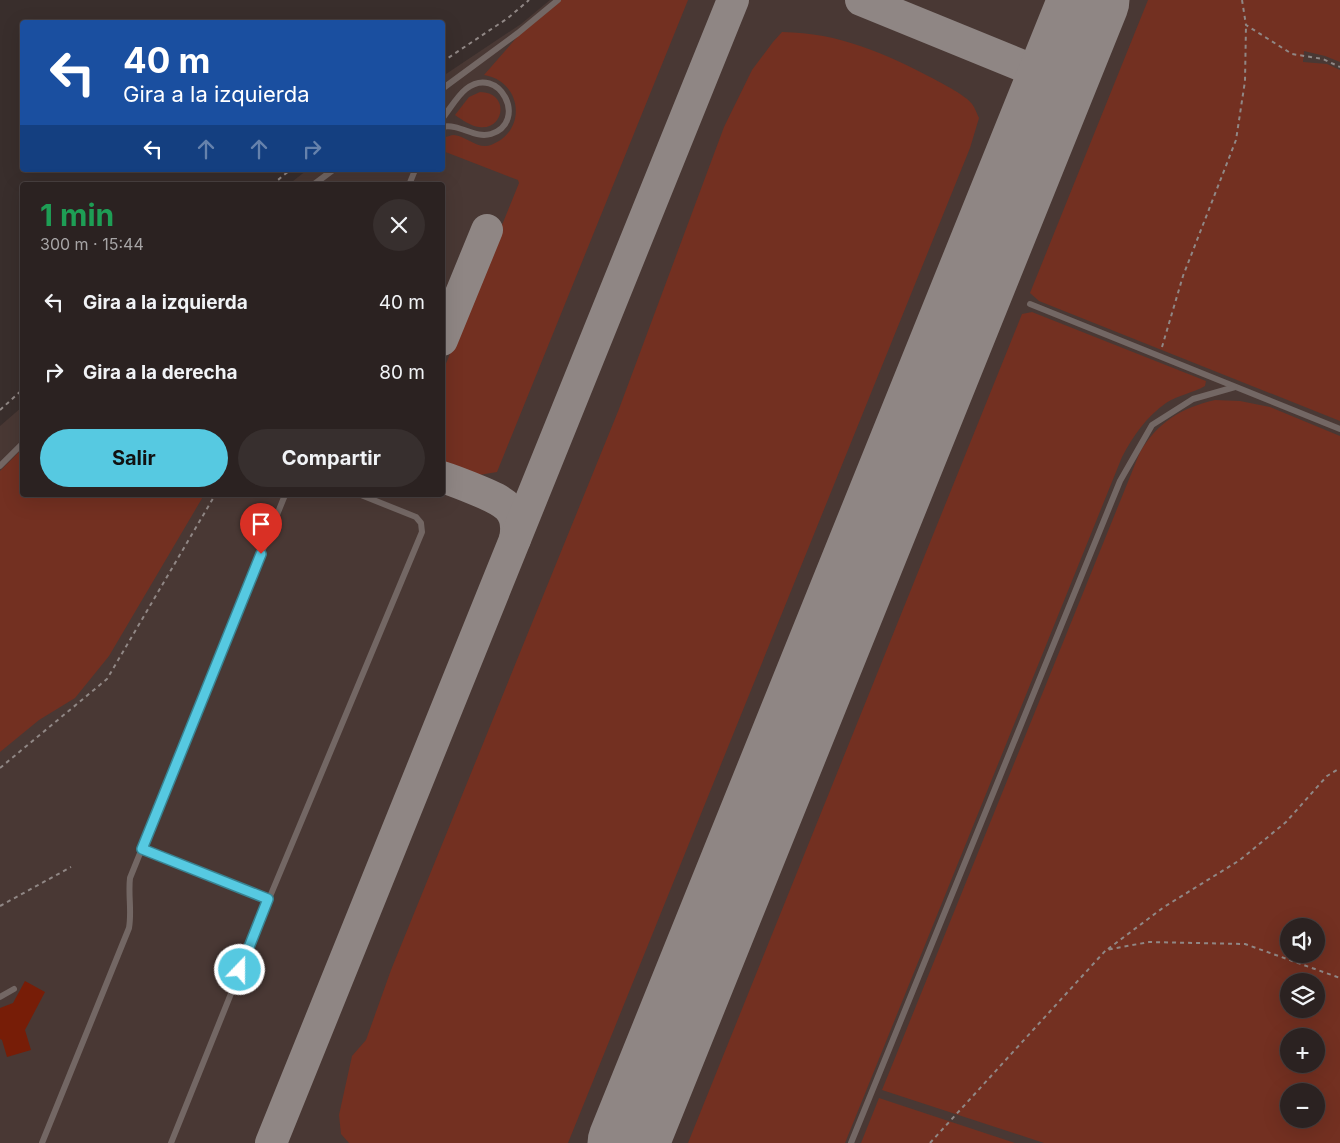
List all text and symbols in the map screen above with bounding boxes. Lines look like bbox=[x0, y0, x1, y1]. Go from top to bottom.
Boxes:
text: 40 m bbox=[123, 39, 211, 81]
icon: left bbox=[40, 40, 105, 105]
text: Gira a la izquierda bbox=[123, 81, 310, 107]
icon: left bbox=[139, 135, 167, 163]
icon: ahead bbox=[192, 135, 220, 163]
icon: ahead bbox=[245, 135, 273, 163]
icon: right bbox=[298, 135, 326, 163]
text: 1 min bbox=[40, 197, 114, 233]
button: close bbox=[373, 199, 425, 251]
text: 300 m · 15:44 bbox=[40, 234, 144, 254]
icon: left bbox=[40, 288, 68, 316]
text: Gira a la izquierda bbox=[83, 291, 248, 314]
text: 40 m bbox=[379, 291, 425, 314]
icon: right bbox=[40, 358, 68, 386]
text: Gira a la derecha bbox=[83, 361, 238, 384]
text: 80 m bbox=[379, 361, 425, 384]
button: Salir bbox=[40, 429, 228, 487]
button: Compartir bbox=[238, 429, 425, 487]
pin bbox=[240, 503, 282, 554]
icon: arrive bbox=[247, 510, 275, 538]
map controls bbox=[1280, 918, 1325, 1128]
button: sound bbox=[1280, 918, 1325, 963]
position arrow bbox=[213, 943, 265, 995]
button: layers bbox=[1280, 973, 1325, 1018]
button: + bbox=[1280, 1028, 1325, 1073]
button: − bbox=[1280, 1083, 1325, 1128]

